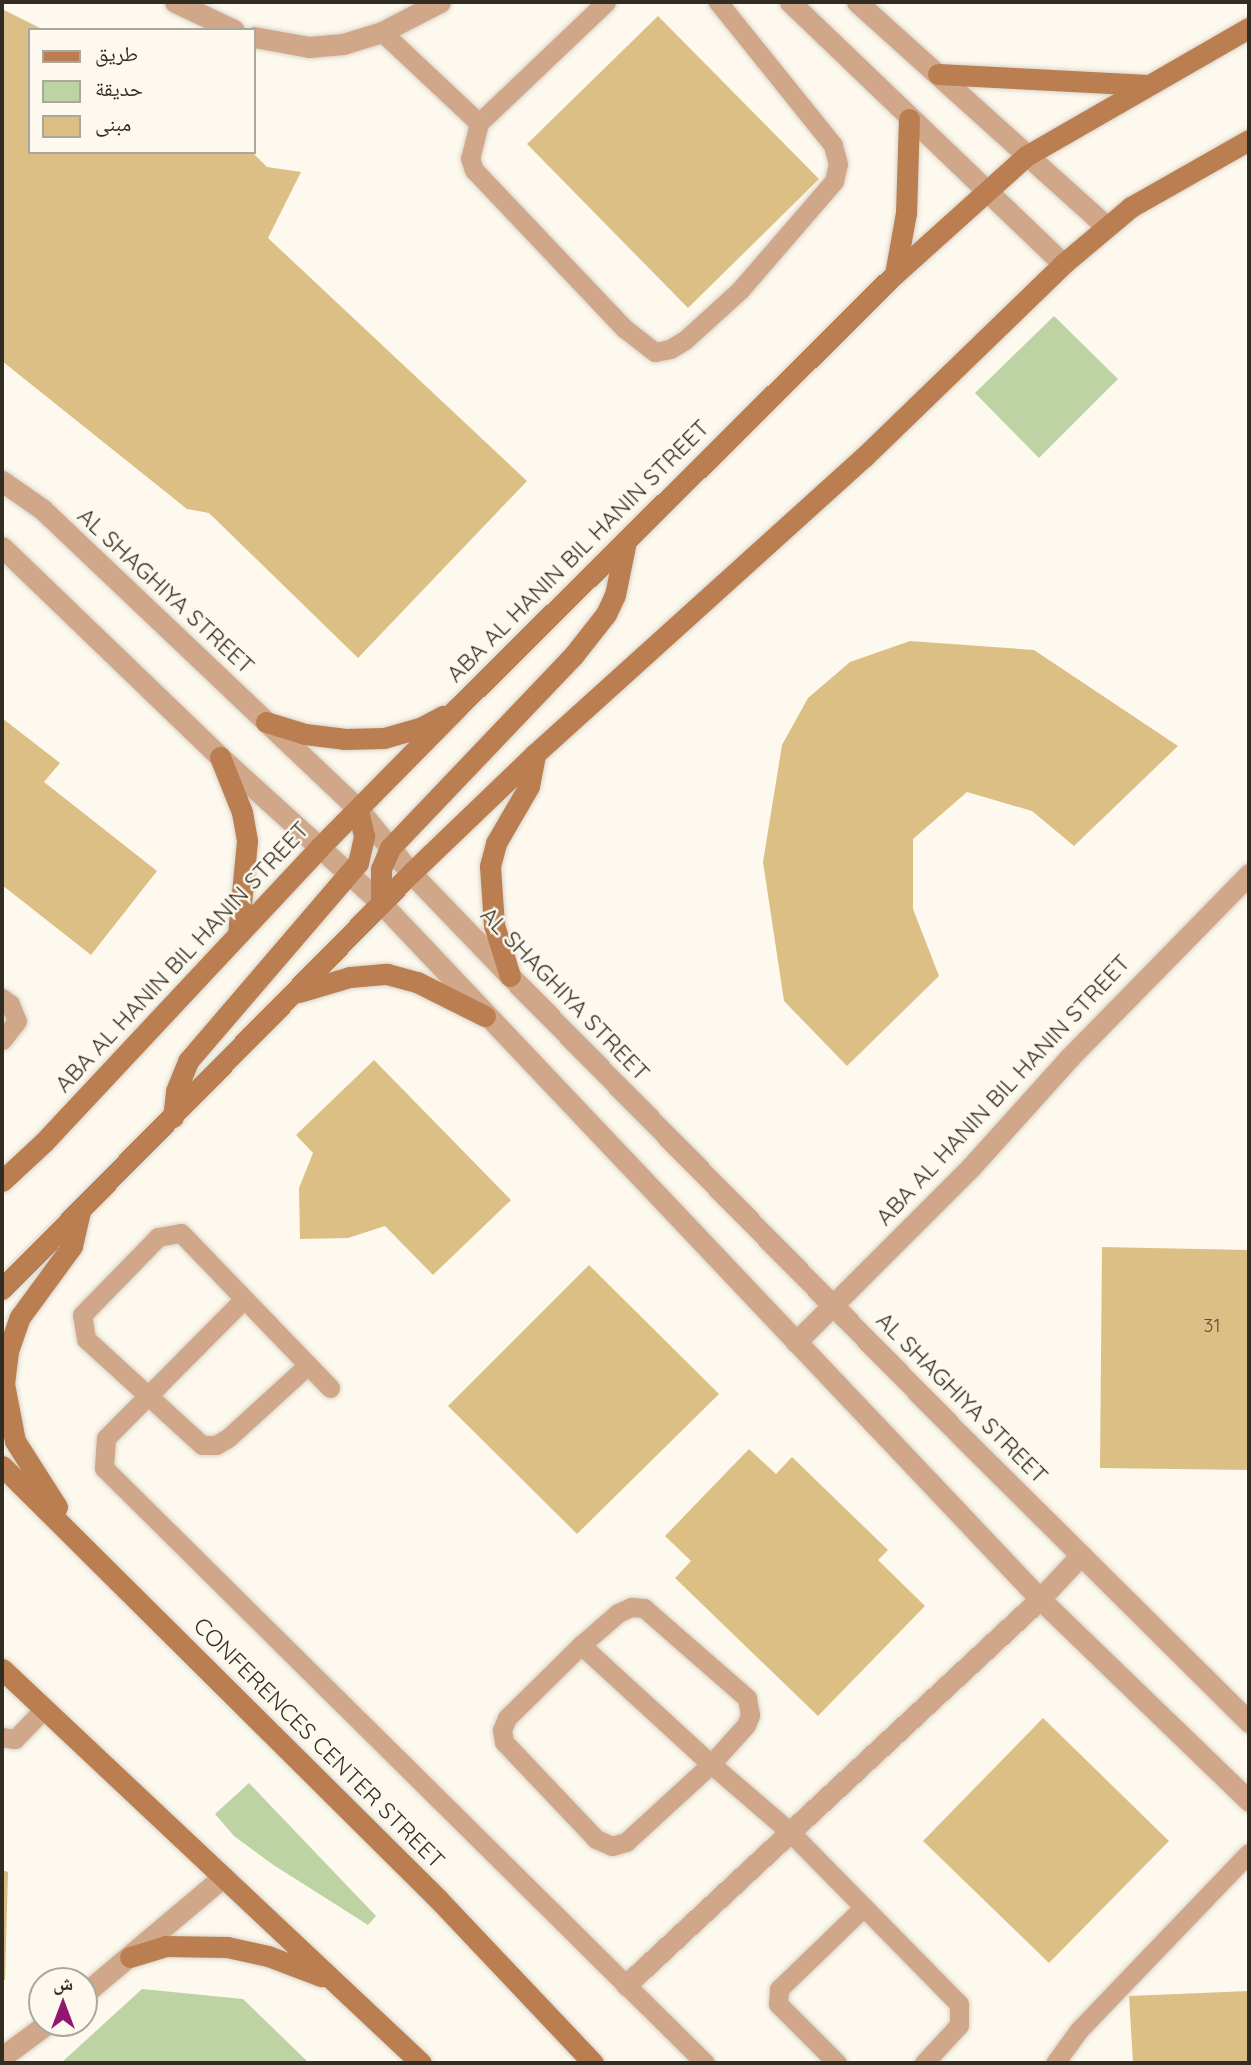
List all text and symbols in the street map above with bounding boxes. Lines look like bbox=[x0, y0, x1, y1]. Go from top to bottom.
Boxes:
legend bbox=[28, 28, 256, 154]
text: طريق bbox=[95, 40, 138, 66]
text: حديقة bbox=[95, 75, 143, 101]
text: مبنى bbox=[95, 110, 131, 136]
street label: ABA AL HANIN BIL HANIN STREET bbox=[441, 414, 715, 688]
street label: AL SHAGHIYA STREET bbox=[72, 502, 260, 680]
street label: ABA AL HANIN BIL HANIN STREET bbox=[49, 816, 315, 1098]
street label: AL SHAGHIYA STREET bbox=[475, 901, 655, 1087]
street label: ABA AL HANIN BIL HANIN STREET bbox=[870, 949, 1136, 1231]
street label: AL SHAGHIYA STREET bbox=[870, 1306, 1054, 1490]
house number: 31 bbox=[1204, 1315, 1220, 1337]
street label: CONFERENCES CENTER STREET bbox=[188, 1612, 450, 1874]
north arrow bbox=[28, 1967, 98, 2037]
text: ش bbox=[53, 1971, 73, 1995]

